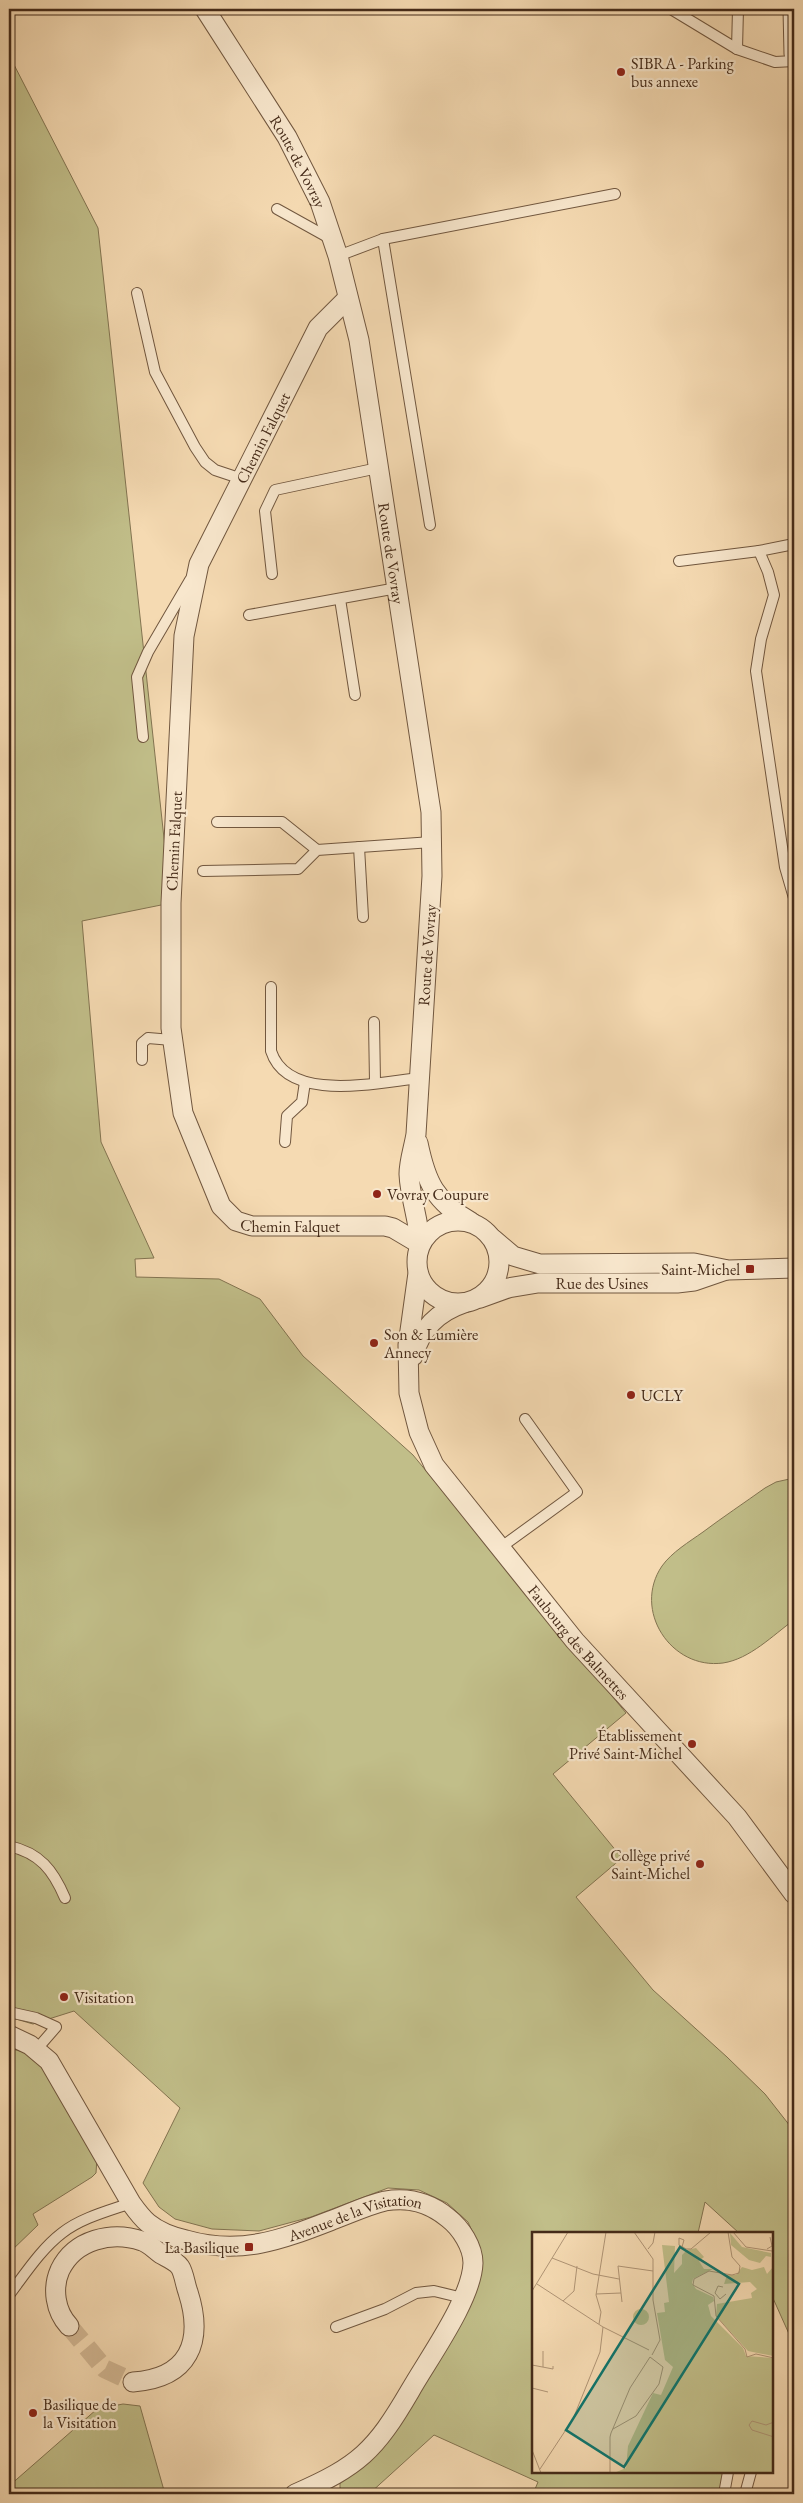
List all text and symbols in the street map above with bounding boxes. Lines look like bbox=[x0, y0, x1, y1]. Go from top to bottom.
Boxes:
place label: SIBRA - Parking bus annexe bbox=[631, 53, 735, 92]
marker: SIBRA - Parking bus annexe bbox=[615, 66, 627, 78]
street label: Route de Vovray bbox=[265, 111, 332, 211]
street label: Chemin Falquet bbox=[231, 389, 295, 487]
street label: Route de Vovray bbox=[373, 501, 410, 606]
street label: Chemin Falquet bbox=[161, 791, 187, 891]
street label: Route de Vovray bbox=[413, 902, 441, 1007]
place label: Vovray Coupure bbox=[387, 1184, 489, 1205]
marker: Vovray Coupure bbox=[371, 1188, 383, 1200]
street label: Chemin Falquet bbox=[238, 1212, 340, 1237]
place label: Saint-Michel bbox=[661, 1259, 740, 1280]
marker: Saint-Michel bbox=[744, 1263, 756, 1275]
street label: Rue des Usines bbox=[555, 1273, 648, 1294]
place label: Son & Lumière Annecy bbox=[383, 1324, 478, 1363]
marker: Son & Lumière Annecy bbox=[368, 1337, 380, 1349]
place label: UCLY bbox=[641, 1385, 684, 1406]
marker: UCLY bbox=[625, 1389, 637, 1401]
street label: Faubourg des Balmettes bbox=[523, 1580, 634, 1704]
place label: Établissement Privé Saint-Michel bbox=[569, 1725, 682, 1764]
marker: Établissement Privé Saint-Michel bbox=[686, 1738, 698, 1750]
place label: Collège privé Saint-Michel bbox=[610, 1845, 690, 1884]
marker: Collège privé Saint-Michel bbox=[694, 1858, 706, 1870]
place label: Visitation bbox=[74, 1987, 135, 2008]
marker: Visitation bbox=[58, 1991, 70, 2003]
street label: Avenue de la Visitation bbox=[284, 2189, 426, 2246]
inset map bbox=[532, 2232, 773, 2473]
place label: La Basilique bbox=[164, 2237, 239, 2258]
marker: La Basilique bbox=[243, 2241, 255, 2253]
place label: Basilique de la Visitation bbox=[43, 2394, 117, 2433]
marker: Basilique de la Visitation bbox=[27, 2407, 39, 2419]

